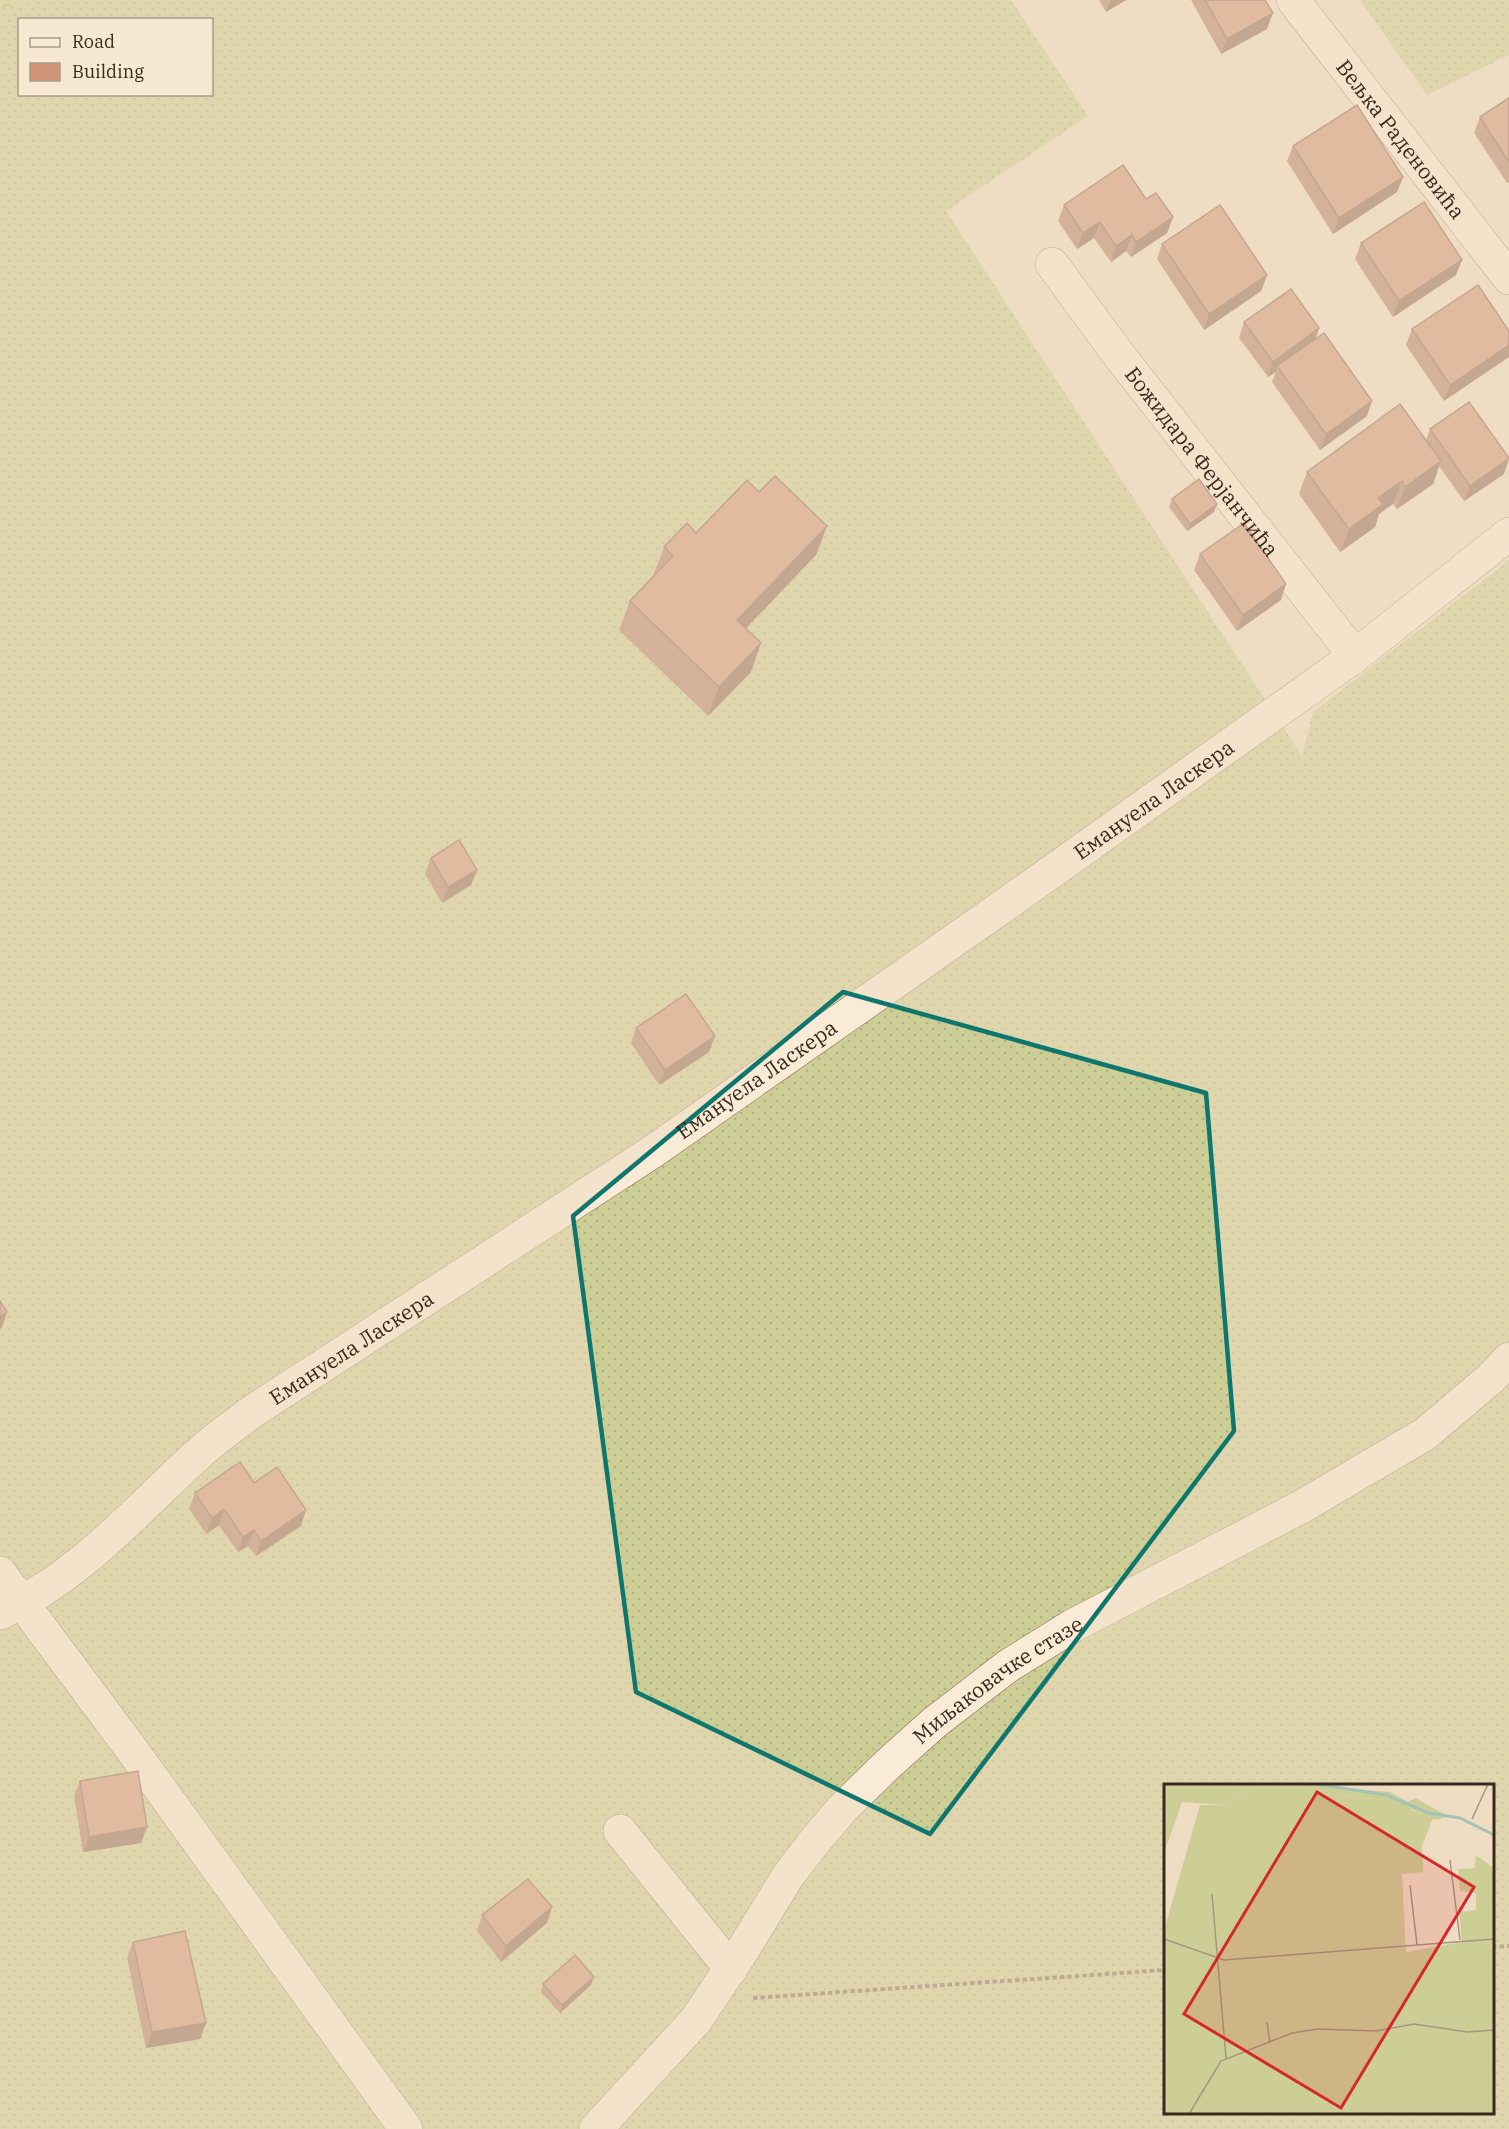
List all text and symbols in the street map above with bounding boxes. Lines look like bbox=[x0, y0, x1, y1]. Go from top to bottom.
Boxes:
legend bbox=[18, 18, 213, 96]
text: Road bbox=[72, 30, 115, 53]
street label: Вељка Раденовића bbox=[1330, 53, 1472, 224]
text: Building bbox=[72, 60, 144, 83]
street label: Божидара Ферјанчића bbox=[1119, 361, 1285, 562]
street label: Емануела Ласкера bbox=[1068, 733, 1239, 866]
street label: Емануела Ласкера bbox=[670, 1013, 842, 1145]
street label: Емануела Ласкера bbox=[264, 1284, 439, 1411]
street label: Миљаковачке стазе bbox=[906, 1609, 1087, 1750]
inset map bbox=[1164, 1784, 1494, 2114]

